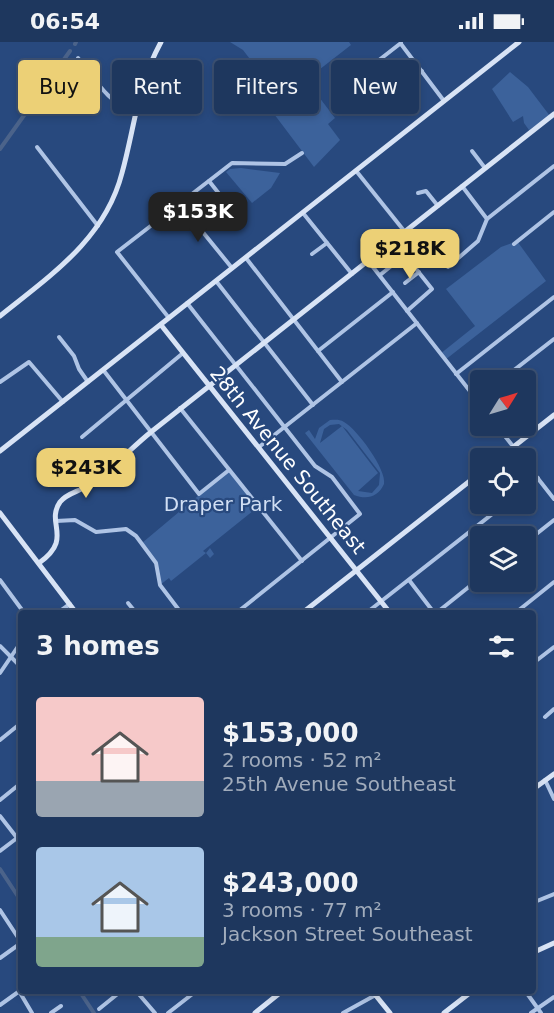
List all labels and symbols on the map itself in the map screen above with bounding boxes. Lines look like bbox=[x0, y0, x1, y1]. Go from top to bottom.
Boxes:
pin: $153K bbox=[156, 192, 240, 243]
pin: $218K bbox=[368, 229, 452, 280]
street label: 28th Avenue Southeast bbox=[205, 362, 371, 559]
north arrow bbox=[470, 370, 536, 436]
pin: $243K bbox=[44, 448, 128, 499]
park label: Draper Park bbox=[164, 492, 283, 516]

